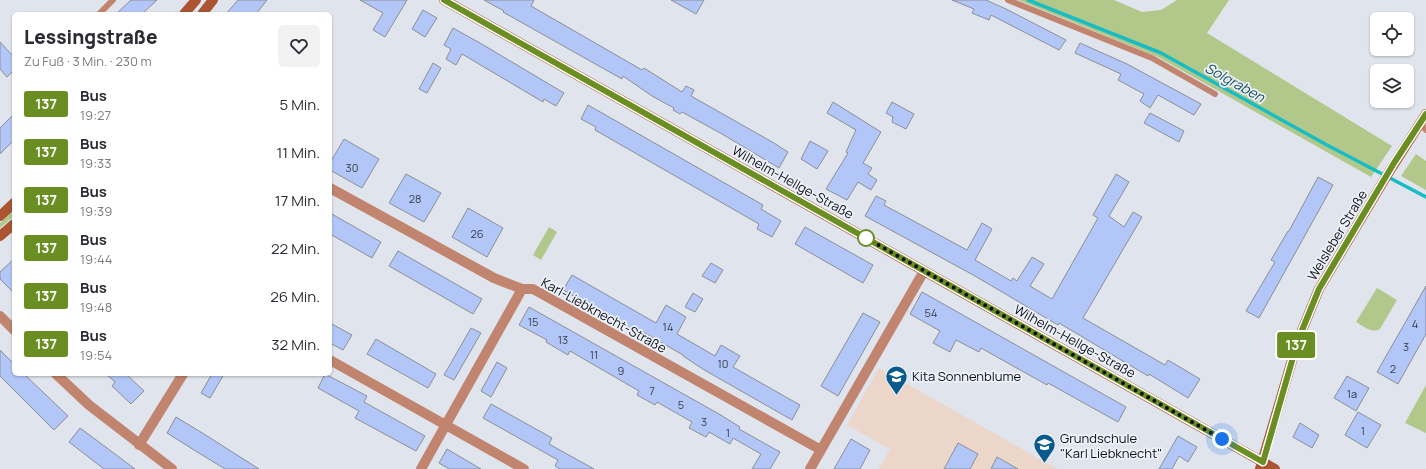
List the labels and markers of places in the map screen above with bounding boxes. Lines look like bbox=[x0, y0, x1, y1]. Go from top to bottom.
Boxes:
unlabelled marker bbox=[857, 229, 875, 247]
school or university icon: Kita Sonnenblume bbox=[883, 363, 909, 396]
place label: Kita Sonnenblume bbox=[912, 367, 1021, 385]
place label: Grundschule "Karl Liebknecht" bbox=[1060, 429, 1162, 462]
school or university icon: Grundschule "Karl Liebknecht" bbox=[1032, 432, 1058, 465]

